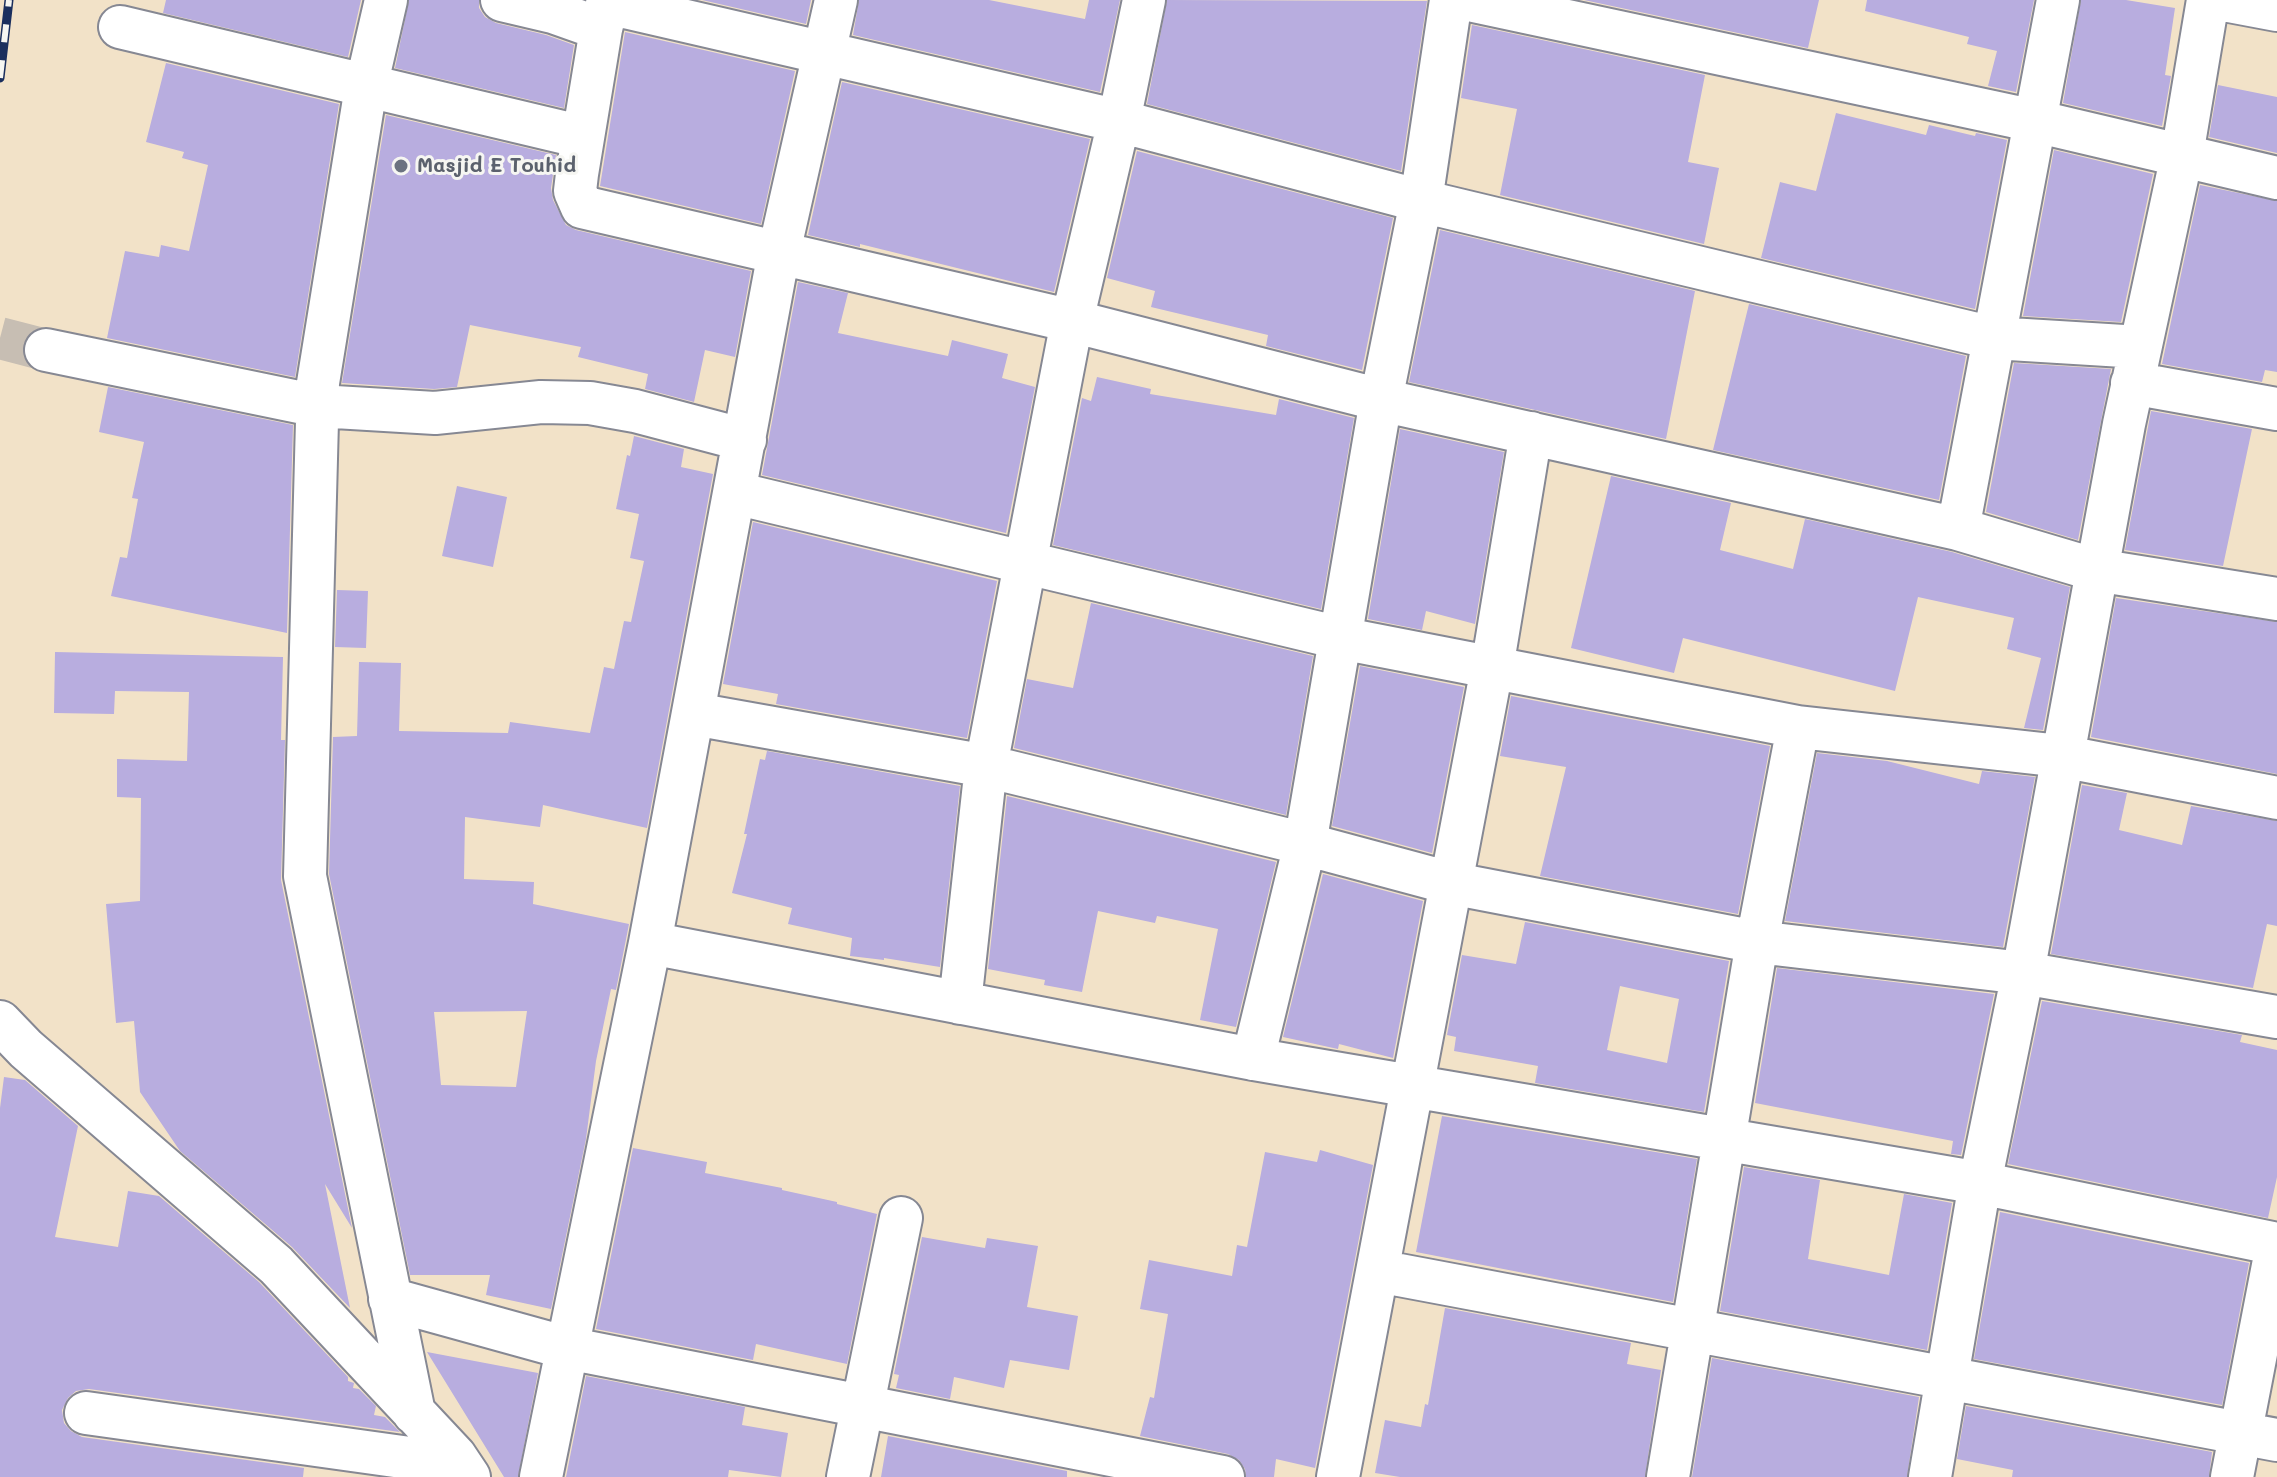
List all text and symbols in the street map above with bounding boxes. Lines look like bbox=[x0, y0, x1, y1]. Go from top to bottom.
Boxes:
place label: Masjid E Touhid bbox=[417, 154, 576, 178]
marker: Masjid E Touhid bbox=[392, 157, 410, 175]

